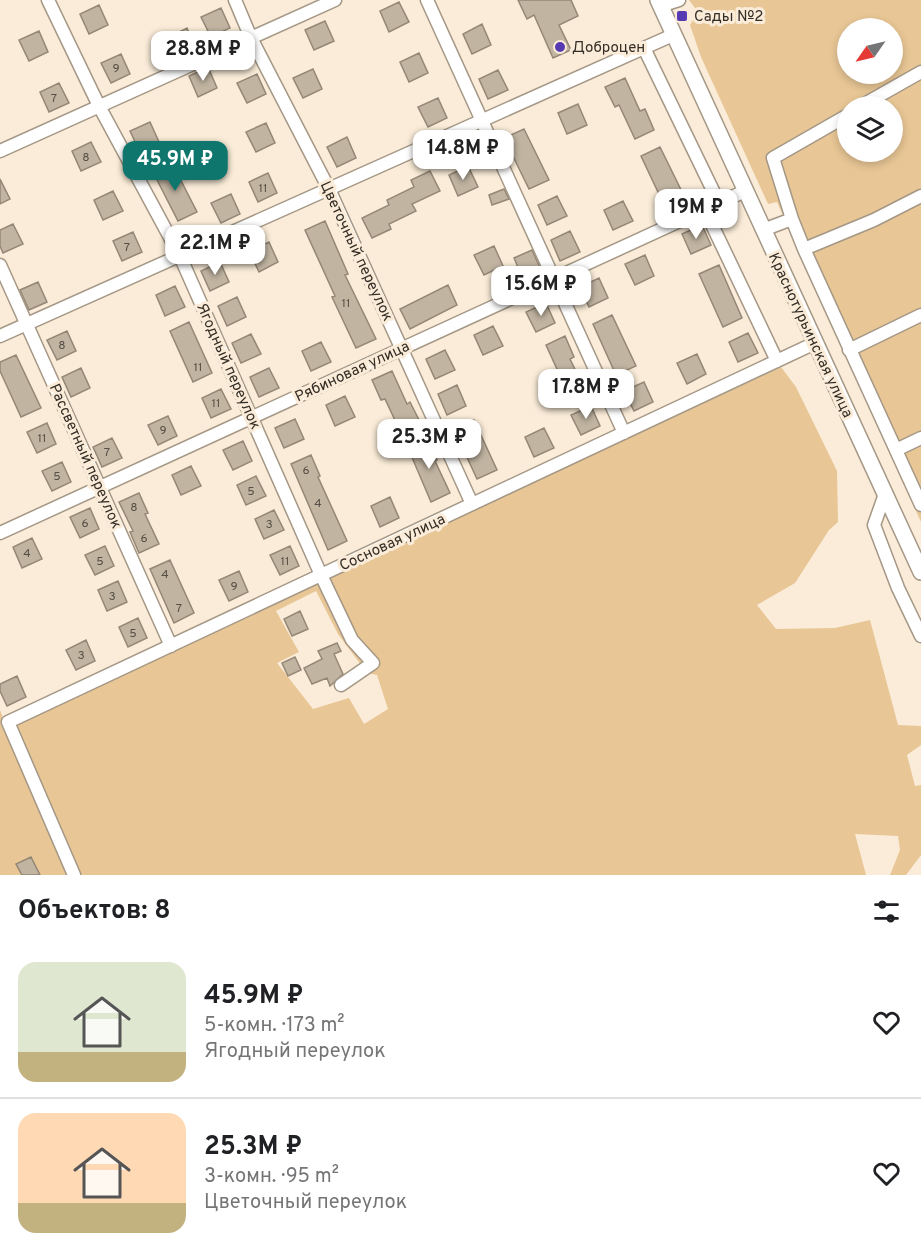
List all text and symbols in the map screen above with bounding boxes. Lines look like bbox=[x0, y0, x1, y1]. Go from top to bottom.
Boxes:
place label: Сады №2 bbox=[694, 8, 764, 27]
marker: Сады №2 bbox=[675, 9, 689, 23]
north arrow bbox=[837, 18, 903, 84]
map controls bbox=[837, 18, 903, 162]
pin: 28.8M ₽ bbox=[148, 31, 258, 82]
text: 28.8M ₽ bbox=[165, 37, 241, 63]
place label: Доброцен bbox=[572, 39, 645, 58]
marker: Доброцен bbox=[553, 40, 567, 54]
house number: 9 bbox=[112, 61, 120, 77]
house number: 7 bbox=[51, 91, 57, 107]
button: layers bbox=[837, 96, 903, 162]
pin: 14.8M ₽ bbox=[408, 130, 518, 181]
text: 14.8M ₽ bbox=[427, 136, 499, 162]
pin: 45.9M ₽ bbox=[120, 141, 230, 192]
text: 45.9M ₽ bbox=[137, 147, 213, 173]
house number: 8 bbox=[82, 150, 90, 166]
street label: Цветочный переулок bbox=[315, 179, 396, 325]
house number: 11 bbox=[259, 181, 267, 197]
pin: 19M ₽ bbox=[654, 189, 738, 240]
text: 19M ₽ bbox=[669, 195, 723, 221]
pin: 22.1M ₽ bbox=[160, 225, 270, 276]
text: 22.1M ₽ bbox=[179, 231, 251, 257]
house number: 7 bbox=[124, 240, 130, 256]
street label: Краснотурьинская улица bbox=[763, 250, 856, 421]
pin: 15.6M ₽ bbox=[486, 266, 596, 317]
text: 15.6M ₽ bbox=[505, 272, 577, 298]
house number: 11 bbox=[342, 296, 350, 312]
street label: Ягодный переулок bbox=[191, 300, 264, 433]
house number: 8 bbox=[58, 338, 66, 354]
street label: Рябиновая улица bbox=[292, 338, 413, 407]
house number: 11 bbox=[194, 360, 202, 376]
pin: 17.8M ₽ bbox=[531, 369, 641, 420]
text: 17.8M ₽ bbox=[552, 375, 620, 401]
street label: Рассветный переулок bbox=[44, 381, 125, 532]
house number: 11 bbox=[212, 396, 220, 412]
pin: 25.3M ₽ bbox=[374, 419, 484, 470]
house number: 9 bbox=[159, 423, 167, 439]
text: 25.3M ₽ bbox=[391, 425, 467, 451]
house number: 11 bbox=[38, 431, 46, 447]
house number: 7 bbox=[104, 445, 110, 461]
house number: 6 bbox=[302, 463, 310, 479]
house number: 5 bbox=[53, 469, 61, 485]
house number: 5 bbox=[247, 484, 255, 500]
house number: 4 bbox=[314, 496, 322, 512]
house number: 8 bbox=[130, 500, 138, 516]
street label: Сосновая улица bbox=[337, 511, 449, 576]
house number: 6 bbox=[81, 516, 89, 532]
house number: 3 bbox=[265, 517, 273, 533]
house number: 6 bbox=[140, 531, 148, 547]
house number: 4 bbox=[23, 546, 31, 562]
house number: 5 bbox=[96, 554, 104, 570]
house number: 11 bbox=[281, 554, 289, 570]
house number: 4 bbox=[161, 567, 169, 583]
house number: 9 bbox=[230, 579, 238, 595]
house number: 3 bbox=[108, 589, 116, 605]
house number: 7 bbox=[176, 601, 182, 617]
house number: 5 bbox=[129, 626, 137, 642]
house number: 3 bbox=[77, 648, 85, 664]
text: Объектов: 8 bbox=[18, 895, 171, 928]
icon: filters bbox=[870, 895, 903, 928]
text: 45.9M ₽ bbox=[204, 980, 304, 1013]
icon: home bbox=[66, 986, 138, 1058]
icon: heart bbox=[870, 1006, 903, 1039]
text: 5-комн. · 173 m² bbox=[204, 1013, 345, 1039]
text: Ягодный переулок bbox=[204, 1039, 386, 1065]
text: 25.3M ₽ bbox=[204, 1131, 302, 1164]
icon: home bbox=[66, 1137, 138, 1209]
icon: heart bbox=[870, 1157, 903, 1190]
text: 3-комн. · 95 m² bbox=[204, 1164, 339, 1190]
text: Цветочный переулок bbox=[204, 1190, 407, 1216]

